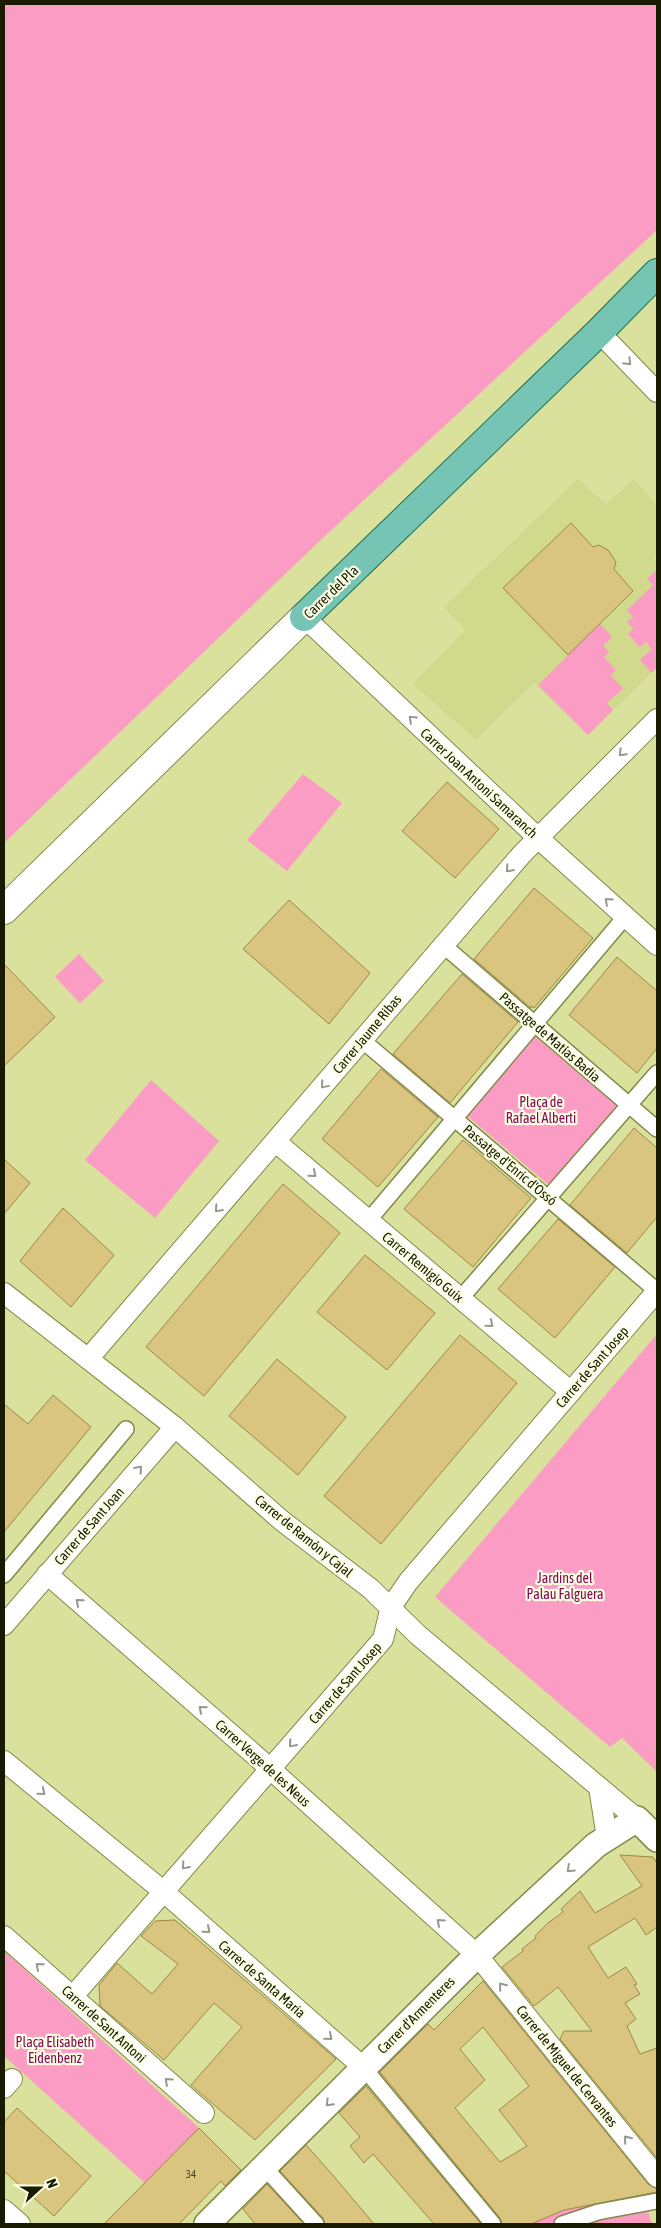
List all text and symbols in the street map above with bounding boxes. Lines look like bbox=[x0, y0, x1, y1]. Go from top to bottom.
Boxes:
one-way arrow bbox=[622, 356, 631, 365]
street label: Carrer del Pla bbox=[301, 562, 361, 622]
one-way arrow bbox=[408, 716, 417, 725]
street label: Carrer Joan Antoni Samaranch bbox=[417, 725, 541, 841]
one-way arrow bbox=[619, 747, 628, 756]
one-way arrow bbox=[505, 863, 514, 872]
one-way arrow bbox=[604, 898, 613, 907]
street label: Passatge de Matías Badia bbox=[496, 989, 604, 1085]
street label: Carrer Jaume Ribas bbox=[329, 991, 405, 1077]
one-way arrow bbox=[320, 1080, 329, 1089]
park label: Plaça de Rafael Alberti bbox=[506, 1094, 576, 1126]
street label: Passatge d'Enric d'Ossó bbox=[460, 1121, 560, 1209]
one-way arrow bbox=[307, 1168, 316, 1177]
one-way arrow bbox=[215, 1204, 224, 1213]
street label: Carrer Remigio Guix bbox=[379, 1228, 467, 1306]
one-way arrow bbox=[485, 1319, 494, 1328]
street label: Carrer de Sant Josep bbox=[552, 1323, 632, 1411]
one-way arrow bbox=[133, 1466, 142, 1475]
street label: Carrer de Sant Joan bbox=[51, 1484, 127, 1568]
street label: Carrer de Ramón y Cajal bbox=[252, 1492, 356, 1581]
park label: Jardins del Palau Falguera bbox=[527, 1570, 603, 1602]
one-way arrow bbox=[76, 1599, 85, 1608]
street label: Carrer de Sant Josep bbox=[305, 1639, 385, 1727]
one-way arrow bbox=[198, 1706, 207, 1715]
street label: Carrer Verge de les Neus bbox=[212, 1716, 314, 1810]
one-way arrow bbox=[289, 1738, 298, 1747]
one-way arrow bbox=[36, 1787, 45, 1796]
one-way arrow bbox=[182, 1860, 191, 1869]
one-way arrow bbox=[567, 1863, 576, 1872]
one-way arrow bbox=[437, 1919, 446, 1928]
one-way arrow bbox=[201, 1924, 210, 1933]
street label: Carrer de Santa Maria bbox=[215, 1937, 309, 2021]
one-way arrow bbox=[35, 1963, 44, 1972]
street label: Carrer d'Armenteres bbox=[374, 1973, 458, 2057]
street label: Carrer de Sant Antoni bbox=[59, 1982, 149, 2066]
one-way arrow bbox=[500, 1983, 508, 1992]
street label: Carrer de Miguel de Cervantes bbox=[513, 2002, 621, 2130]
one-way arrow bbox=[323, 2031, 332, 2040]
park label: Plaça Elisabeth Eidenbenz bbox=[16, 2034, 94, 2066]
one-way arrow bbox=[164, 2078, 173, 2087]
one-way arrow bbox=[326, 2097, 335, 2106]
one-way arrow bbox=[623, 2136, 632, 2145]
north arrow bbox=[15, 2163, 65, 2213]
house number: 34 bbox=[186, 2168, 196, 2180]
text: N bbox=[43, 2177, 61, 2190]

